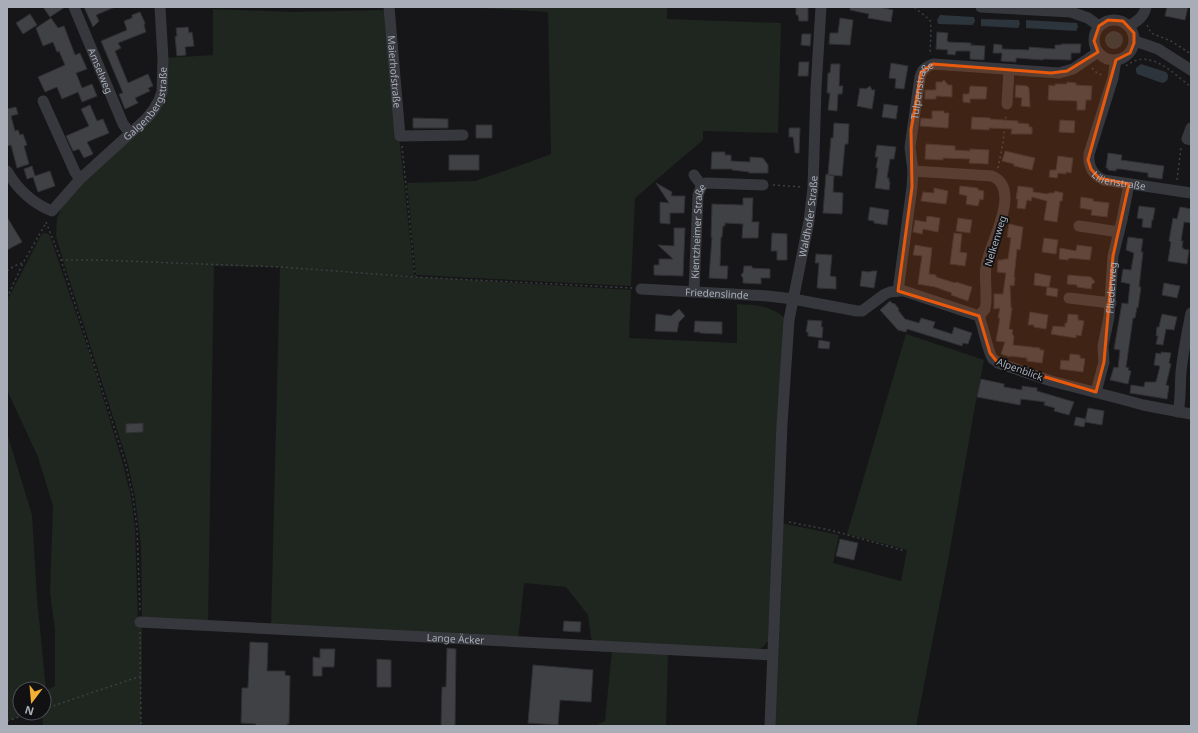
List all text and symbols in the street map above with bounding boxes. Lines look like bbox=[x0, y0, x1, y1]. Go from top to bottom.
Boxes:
street label: Maierhofstraße bbox=[384, 35, 405, 109]
street label: Amselweg bbox=[85, 46, 116, 96]
street label: Tulpenstraße bbox=[907, 58, 936, 120]
street label: Galgenbergstraße bbox=[120, 66, 170, 144]
street label: Lilienstraße bbox=[1089, 168, 1147, 193]
street label: Waldhofer Straße bbox=[795, 175, 820, 258]
street label: Kientzheimer Straße bbox=[688, 180, 709, 279]
street label: Nelkenweg bbox=[981, 214, 1009, 268]
street label: Fliederweg bbox=[1102, 262, 1120, 314]
street label: Friedenslinde bbox=[685, 284, 749, 302]
street label: Alpenblick bbox=[995, 354, 1046, 384]
street label: Lange Äcker bbox=[426, 630, 485, 647]
north arrow bbox=[12, 681, 52, 721]
text: N bbox=[23, 703, 35, 720]

